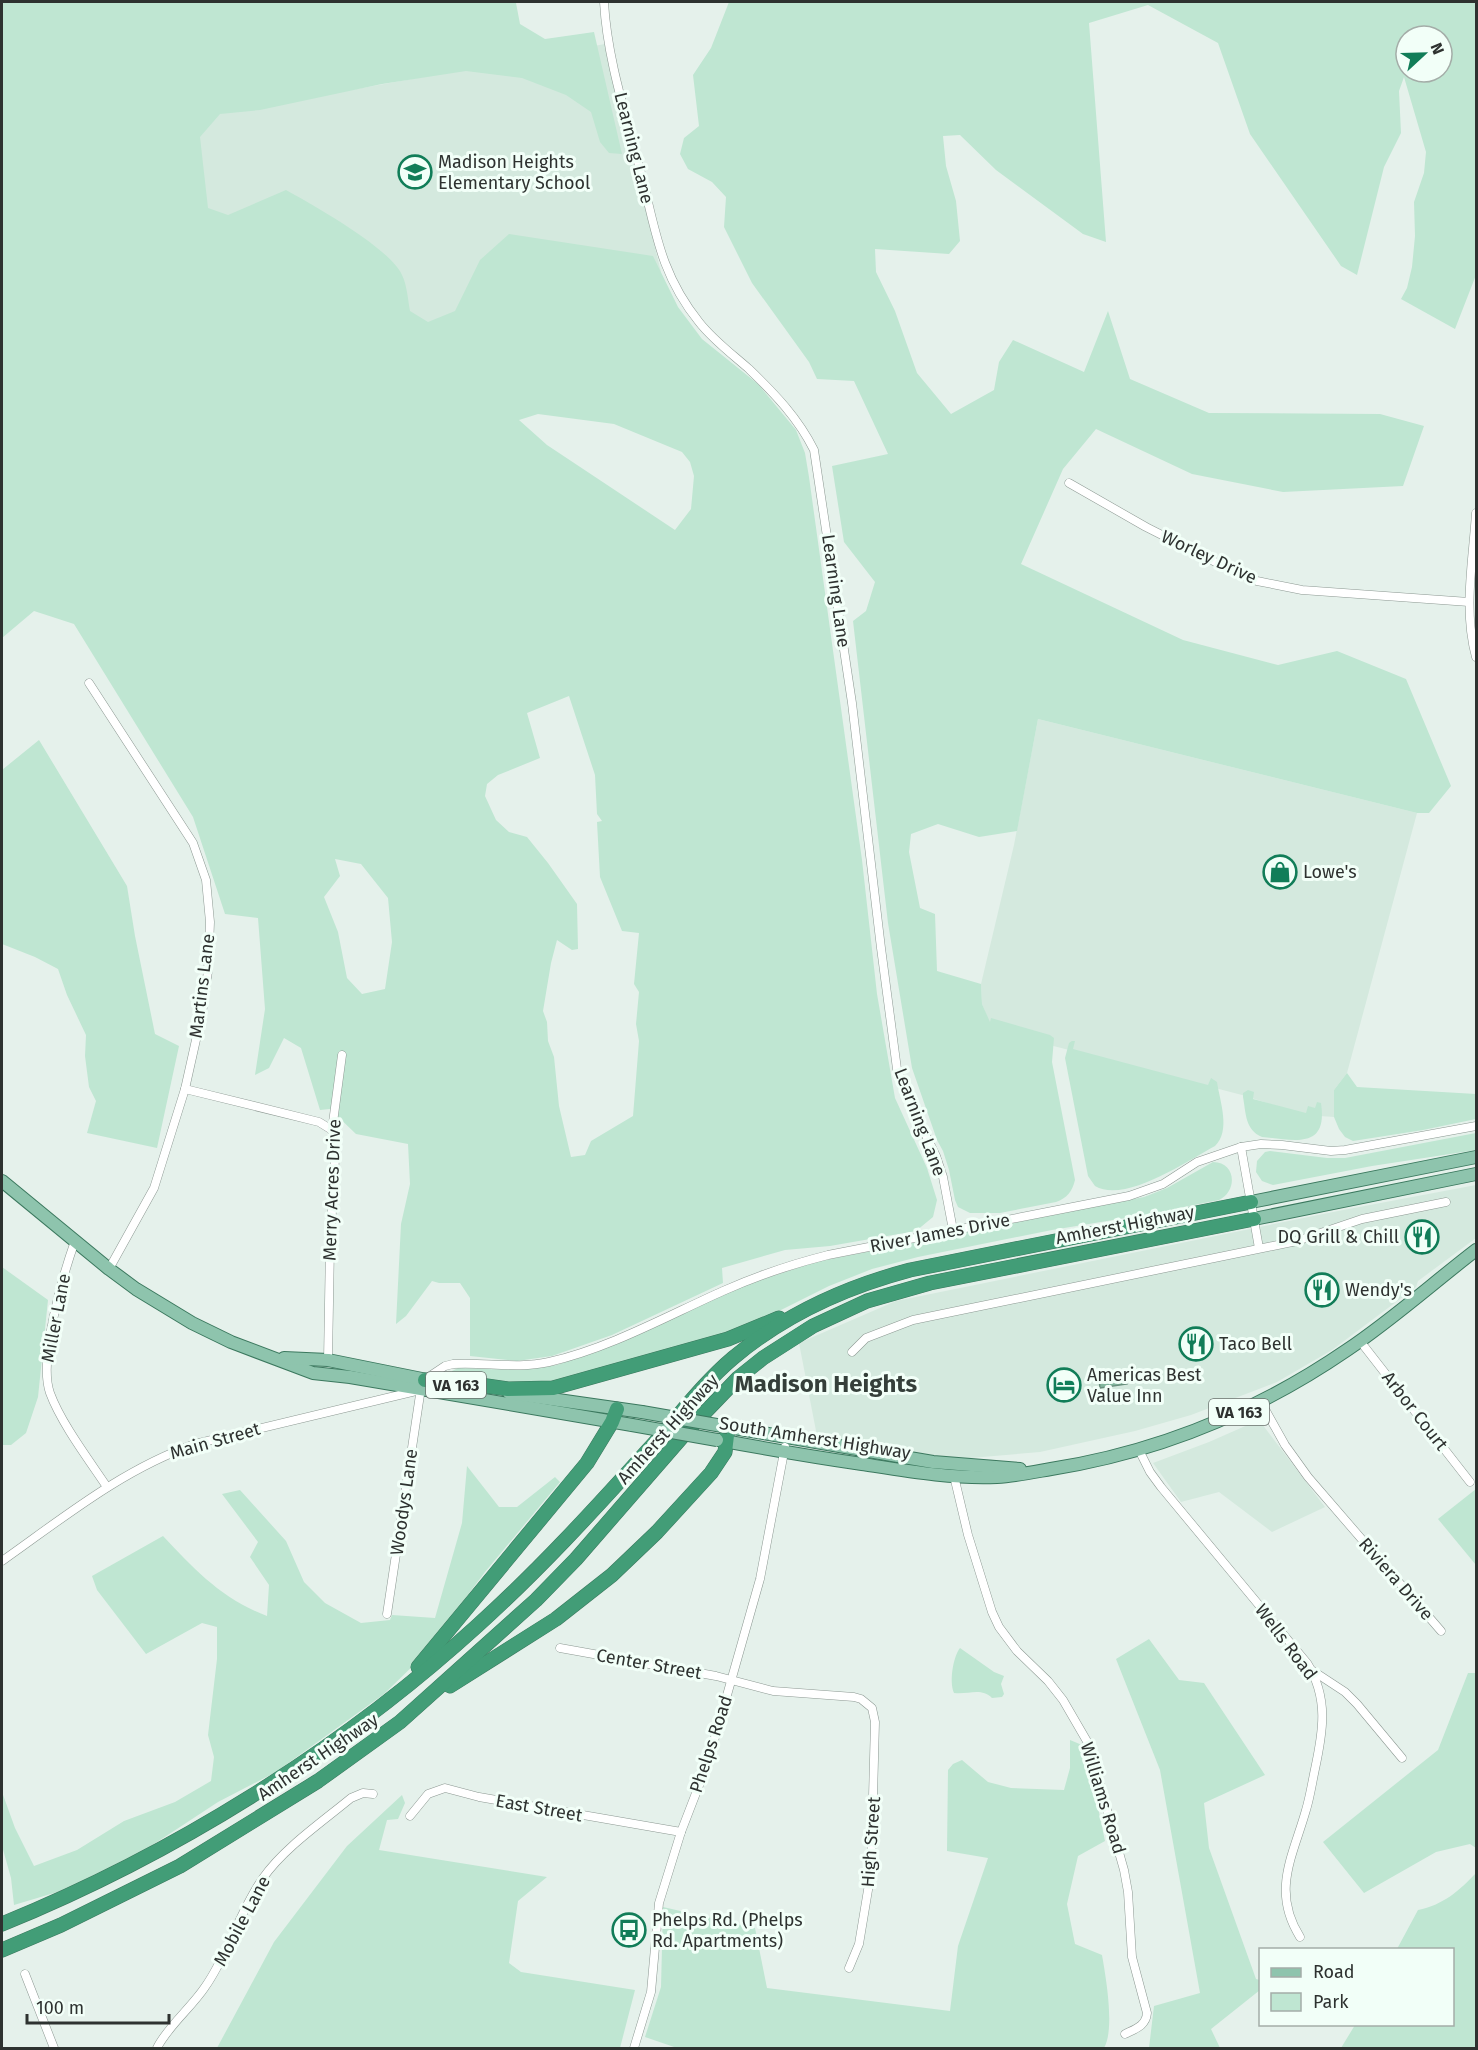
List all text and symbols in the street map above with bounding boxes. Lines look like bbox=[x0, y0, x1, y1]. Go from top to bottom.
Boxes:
north arrow bbox=[1394, 24, 1454, 84]
text: N bbox=[1427, 40, 1448, 57]
street label: Learning Lane bbox=[610, 90, 658, 206]
place label: Madison Heights Elementary School bbox=[438, 151, 590, 194]
school or university icon: Madison Heights Elementary School bbox=[397, 154, 433, 190]
street label: Worley Drive bbox=[1158, 525, 1260, 589]
street label: Learning Lane bbox=[817, 533, 855, 649]
shop icon: Lowe's bbox=[1262, 854, 1298, 890]
place label: Lowe's bbox=[1303, 861, 1357, 883]
street label: Martins Lane bbox=[185, 933, 219, 1039]
street label: Learning Lane bbox=[889, 1065, 951, 1179]
street label: Merry Acres Drive bbox=[319, 1119, 345, 1261]
street label: Amherst Highway bbox=[1054, 1201, 1196, 1249]
street label: River James Drive bbox=[868, 1209, 1012, 1257]
restaurant icon: DQ Grill & Chill bbox=[1404, 1219, 1440, 1255]
place label: DQ Grill & Chill bbox=[1278, 1226, 1399, 1248]
street label: Miller Lane bbox=[37, 1272, 75, 1364]
restaurant icon: Wendy's bbox=[1304, 1272, 1340, 1308]
place label: Wendy's bbox=[1345, 1279, 1412, 1301]
restaurant icon: Taco Bell bbox=[1178, 1326, 1214, 1362]
place label: Taco Bell bbox=[1219, 1333, 1292, 1355]
place label: Americas Best Value Inn bbox=[1087, 1364, 1202, 1407]
hotel icon: Americas Best Value Inn bbox=[1046, 1367, 1082, 1403]
street label: Arbor Court bbox=[1377, 1367, 1453, 1455]
street label: Amherst Highway bbox=[613, 1369, 723, 1489]
district label: Madison Heights bbox=[735, 1370, 918, 1398]
road number: VA 163 bbox=[426, 1372, 486, 1398]
road number: VA 163 bbox=[1209, 1399, 1269, 1425]
street label: South Amherst Highway bbox=[718, 1412, 912, 1464]
street label: Main Street bbox=[167, 1417, 263, 1464]
street label: Woodys Lane bbox=[386, 1447, 422, 1557]
street label: Riviera Drive bbox=[1354, 1533, 1438, 1625]
street label: Wells Road bbox=[1250, 1600, 1322, 1684]
street label: Center Street bbox=[595, 1644, 704, 1684]
street label: Phelps Road bbox=[685, 1693, 737, 1795]
street label: Amherst Highway bbox=[254, 1708, 383, 1805]
street label: Williams Road bbox=[1076, 1740, 1130, 1856]
street label: East Street bbox=[494, 1790, 584, 1827]
street label: High Street bbox=[857, 1795, 885, 1888]
street label: Mobile Lane bbox=[209, 1872, 275, 1970]
place label: Phelps Rd. (Phelps Rd. Apartments) bbox=[652, 1909, 803, 1952]
bus stop icon: Phelps Rd. (Phelps Rd. Apartments) bbox=[611, 1912, 647, 1948]
legend bbox=[1259, 1948, 1454, 2026]
text: Road bbox=[1313, 1961, 1355, 1983]
scale bar bbox=[27, 1987, 170, 2025]
text: Park bbox=[1313, 1991, 1349, 2013]
text: 100 m bbox=[36, 1997, 84, 2019]

